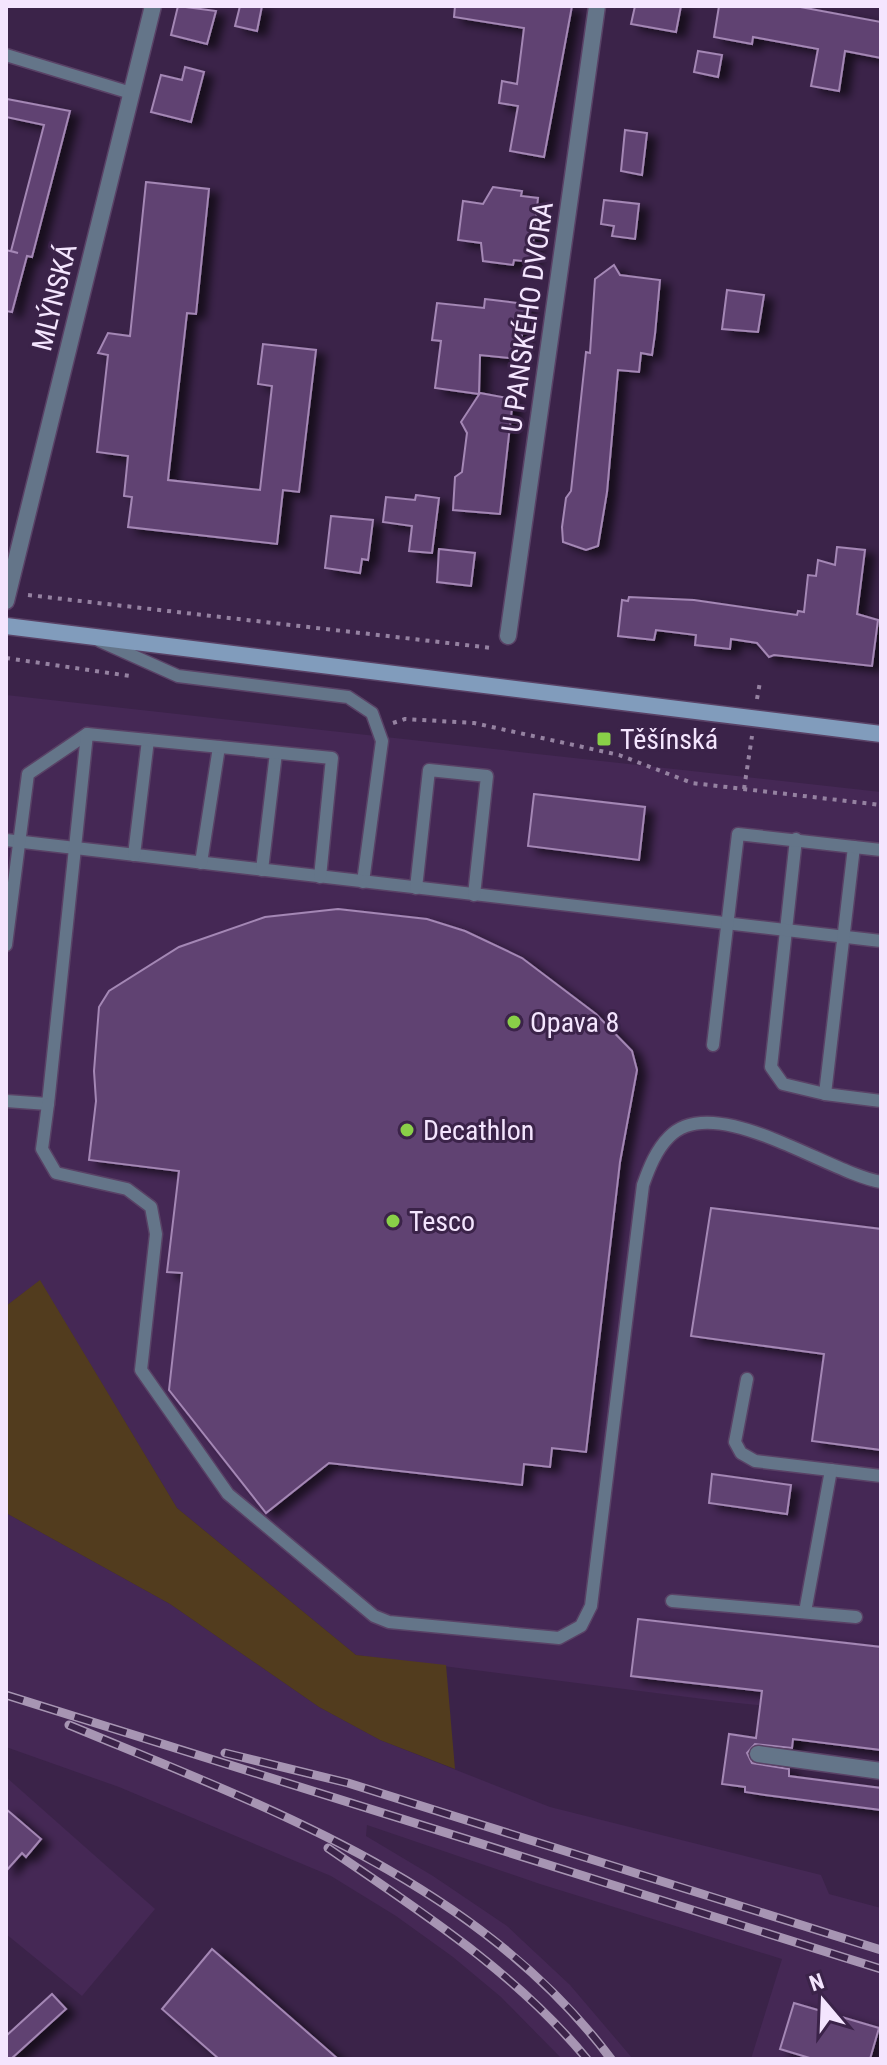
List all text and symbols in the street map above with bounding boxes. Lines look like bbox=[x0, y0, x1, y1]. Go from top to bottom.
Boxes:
street label: U PANSKÉHO DVORA bbox=[495, 200, 560, 435]
street label: MLÝNSKÁ bbox=[25, 240, 84, 354]
place label: Těšínská bbox=[620, 723, 718, 756]
marker: Těšínská bbox=[595, 730, 613, 748]
place label: Opava 8 bbox=[530, 1006, 619, 1039]
marker: Opava 8 bbox=[505, 1013, 523, 1031]
place label: Decathlon bbox=[423, 1114, 534, 1147]
marker: Decathlon bbox=[398, 1121, 416, 1139]
place label: Tesco bbox=[409, 1205, 475, 1238]
marker: Tesco bbox=[384, 1212, 402, 1230]
north arrow bbox=[783, 1961, 863, 2041]
text: N bbox=[806, 1969, 827, 1997]

